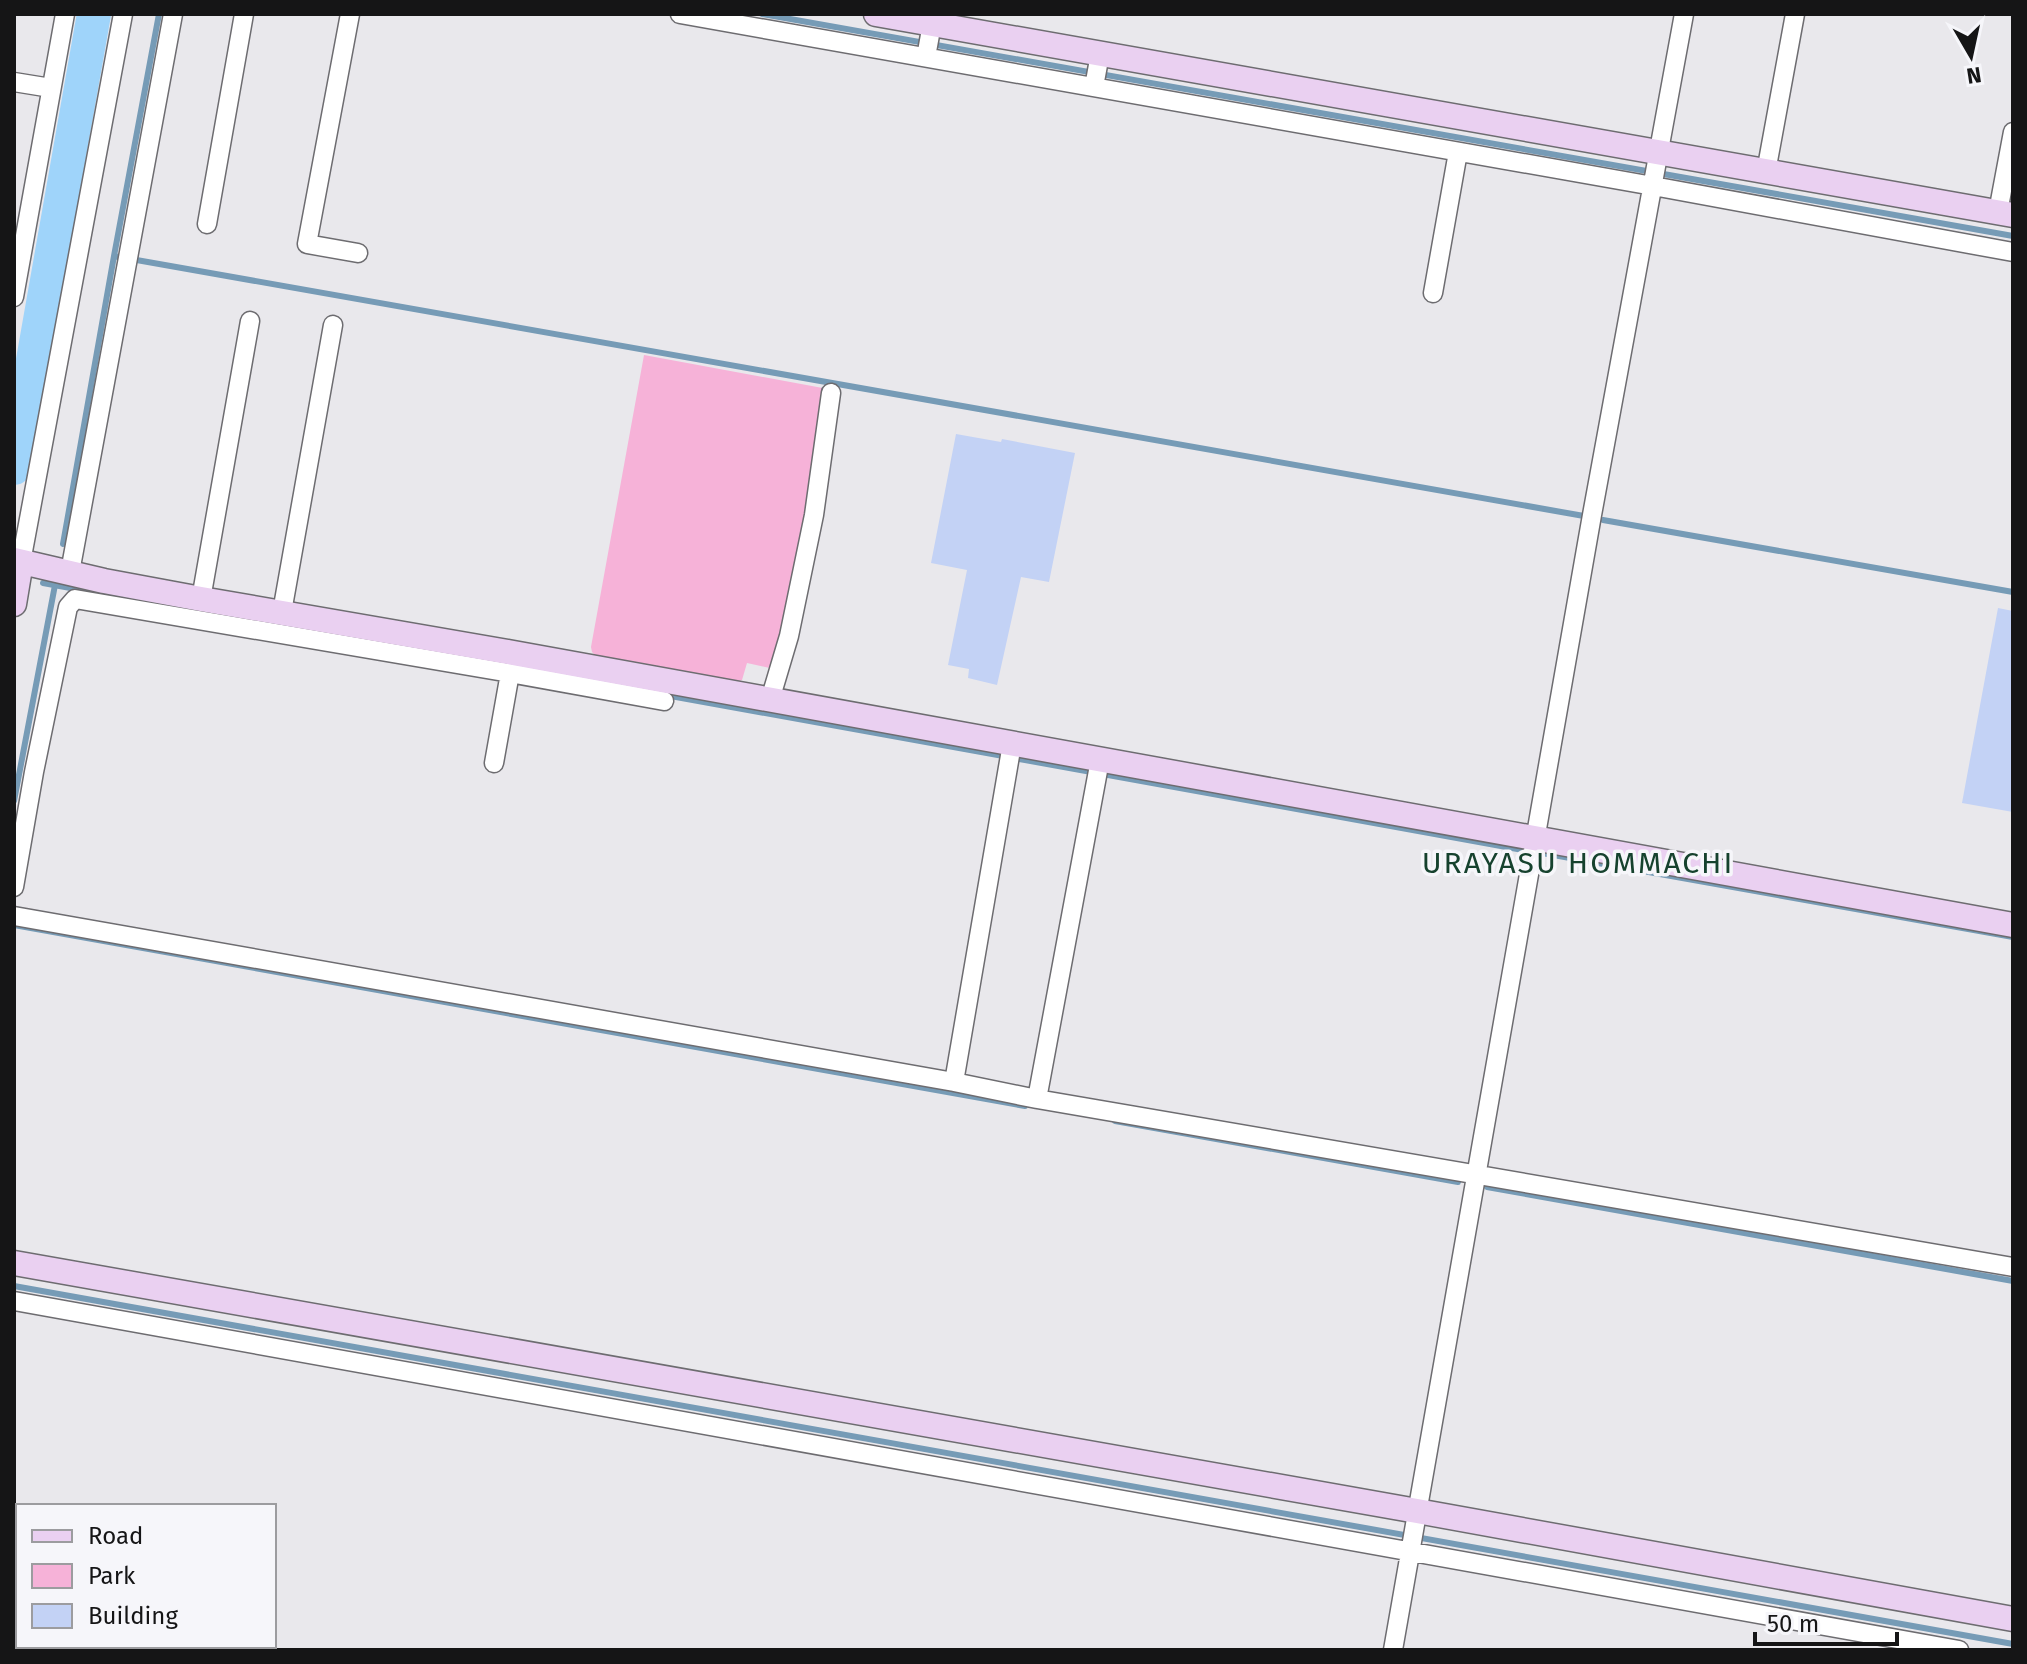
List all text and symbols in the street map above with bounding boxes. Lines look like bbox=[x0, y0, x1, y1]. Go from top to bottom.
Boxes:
north arrow bbox=[1931, 16, 2011, 96]
text: N bbox=[1965, 61, 1983, 90]
district label: URAYASU HOMMACHI bbox=[1422, 845, 1734, 881]
legend bbox=[16, 1504, 276, 1648]
text: Road bbox=[88, 1522, 143, 1550]
text: Park bbox=[88, 1562, 136, 1590]
scale bar bbox=[1755, 1596, 1897, 1646]
text: Building bbox=[88, 1602, 178, 1630]
text: 50 m bbox=[1767, 1610, 1819, 1638]

